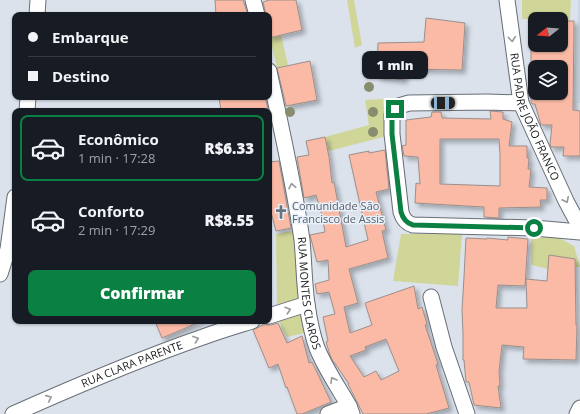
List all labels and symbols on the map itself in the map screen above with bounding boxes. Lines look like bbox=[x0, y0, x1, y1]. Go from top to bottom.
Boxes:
north arrow bbox=[528, 12, 568, 52]
one-way arrow bbox=[508, 36, 517, 42]
callout: 1 min bbox=[362, 51, 428, 79]
street label: RUA PADRE JOÃO FRANCO bbox=[507, 52, 564, 183]
car bbox=[431, 97, 455, 109]
route end bbox=[386, 100, 404, 118]
one-way arrow bbox=[289, 183, 297, 189]
one-way arrow bbox=[561, 196, 569, 203]
place label: Comunidade São Francisco de Assis bbox=[292, 198, 384, 226]
church icon: Comunidade São Francisco de Assis bbox=[273, 204, 289, 220]
route start bbox=[525, 219, 543, 237]
street label: RUA MONTES CLAROS bbox=[295, 236, 325, 351]
one-way arrow bbox=[284, 306, 291, 314]
one-way arrow bbox=[192, 336, 199, 344]
street label: RUA CLARA PARENTE bbox=[79, 337, 185, 390]
one-way arrow bbox=[331, 377, 338, 384]
one-way arrow bbox=[45, 395, 53, 403]

